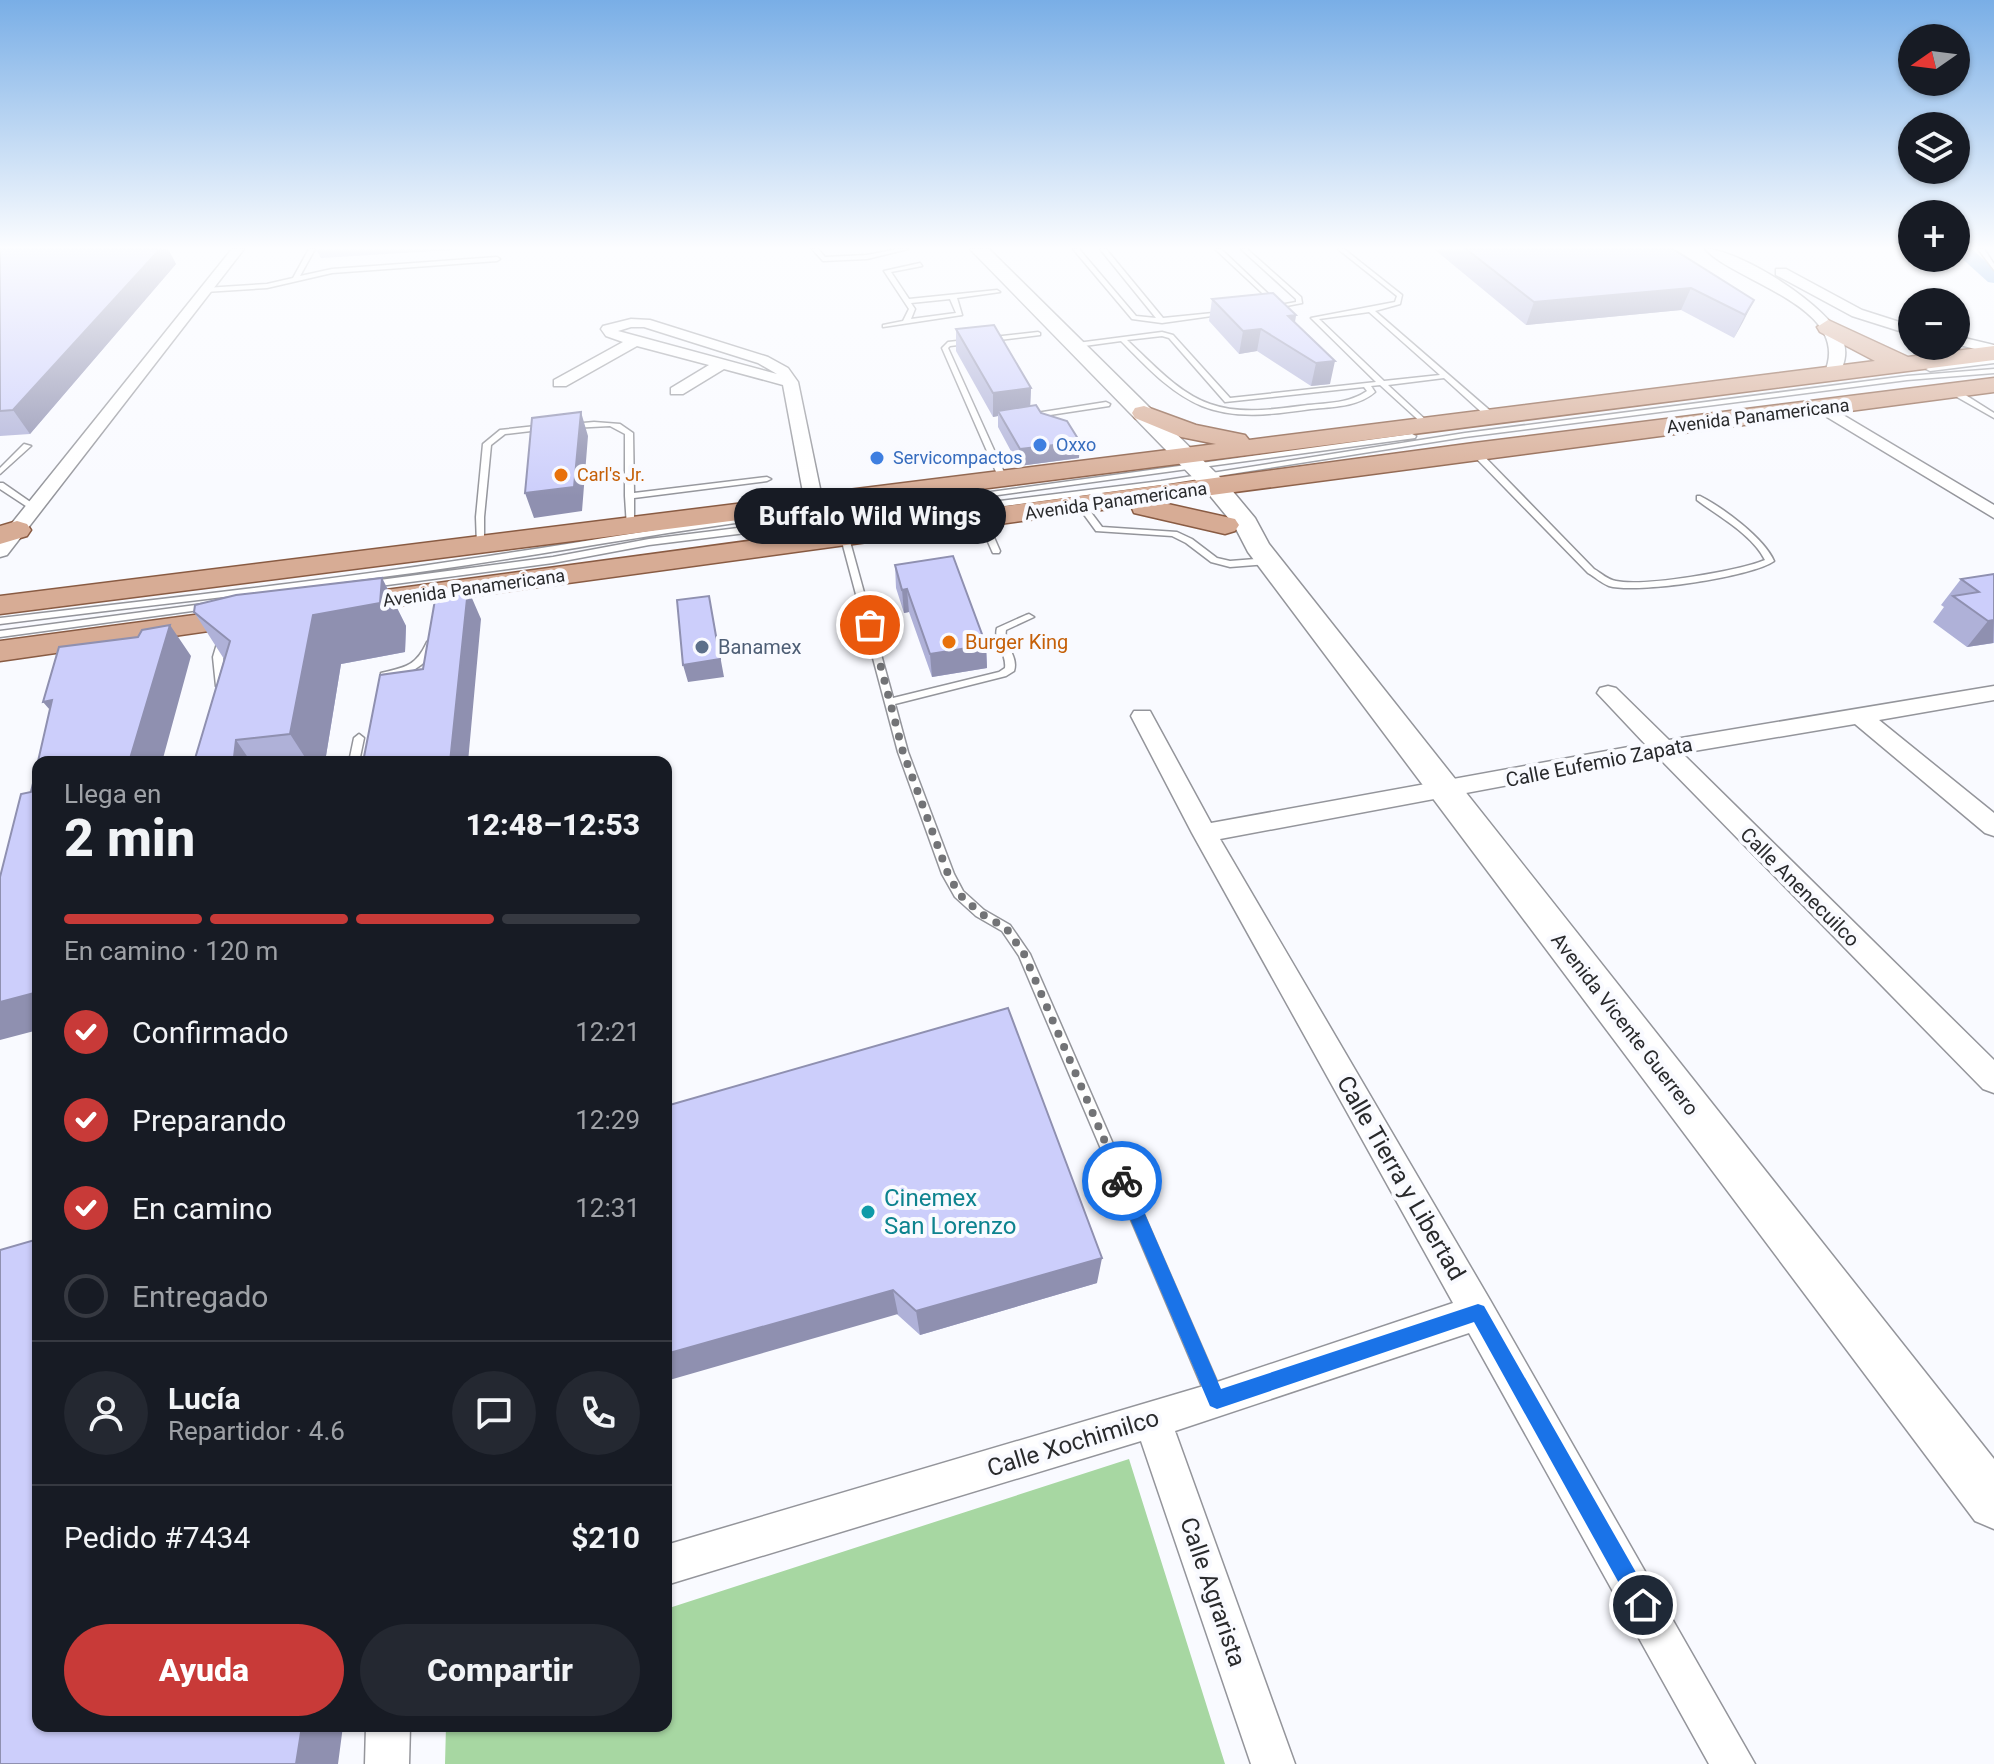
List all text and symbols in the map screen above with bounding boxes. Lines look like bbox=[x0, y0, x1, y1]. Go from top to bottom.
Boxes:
north arrow bbox=[1898, 24, 1970, 96]
map controls bbox=[1898, 24, 1970, 360]
button: layers bbox=[1898, 112, 1970, 184]
button: + bbox=[1898, 200, 1970, 272]
button: − bbox=[1898, 288, 1970, 360]
street label: Avenida Panamericana bbox=[1665, 394, 1850, 437]
place label: Oxxo bbox=[1056, 434, 1096, 455]
marker: Oxxo bbox=[1031, 436, 1049, 454]
place label: Servicompactos bbox=[893, 447, 1023, 468]
marker: Servicompactos bbox=[868, 449, 886, 467]
place label: Carl's Jr. bbox=[577, 464, 645, 485]
marker: Carl's Jr. bbox=[552, 466, 570, 484]
street label: Avenida Panamericana bbox=[1024, 477, 1208, 524]
callout: Buffalo Wild Wings bbox=[734, 489, 1006, 545]
text: Buffalo Wild Wings bbox=[759, 501, 981, 531]
street label: Avenida Panamericana bbox=[382, 564, 566, 611]
pin bbox=[836, 591, 904, 659]
icon: bag bbox=[848, 603, 892, 647]
place label: Burger King bbox=[965, 630, 1068, 654]
marker: Burger King bbox=[940, 633, 958, 651]
place label: Banamex bbox=[718, 635, 801, 659]
marker: Banamex bbox=[693, 638, 711, 656]
street label: Calle Eufemio Zapata bbox=[1504, 732, 1694, 792]
text: Llega en bbox=[64, 779, 161, 809]
text: 12:48–12:53 bbox=[465, 807, 640, 842]
text: 2 min bbox=[64, 808, 195, 869]
street label: Calle Anenecuilco bbox=[1735, 822, 1865, 952]
street label: Avenida Vicente Guerrero bbox=[1546, 928, 1704, 1120]
text: En camino · 120 m bbox=[64, 936, 278, 966]
icon: check bbox=[64, 1010, 108, 1054]
text: Confirmado bbox=[132, 1015, 289, 1050]
text: 12:21 bbox=[575, 1017, 640, 1047]
street label: Calle Tierra y Libertad bbox=[1331, 1071, 1471, 1285]
icon: check bbox=[64, 1098, 108, 1142]
text: Preparando bbox=[132, 1103, 286, 1138]
text: 12:29 bbox=[575, 1105, 640, 1135]
courier bbox=[1082, 1141, 1162, 1221]
icon: bike bbox=[1100, 1159, 1144, 1203]
place label: Cinemex San Lorenzo bbox=[884, 1184, 1016, 1240]
icon: check bbox=[64, 1186, 108, 1230]
text: En camino bbox=[132, 1191, 272, 1226]
text: 12:31 bbox=[575, 1193, 640, 1223]
marker: Cinemex San Lorenzo bbox=[859, 1203, 877, 1221]
text: Entregado bbox=[132, 1279, 268, 1314]
button: person bbox=[64, 1371, 148, 1455]
button: chat bbox=[452, 1371, 536, 1455]
button: phone bbox=[556, 1371, 640, 1455]
text: Lucía bbox=[168, 1381, 241, 1416]
street label: Calle Xochimilco bbox=[984, 1404, 1162, 1482]
text: Repartidor · 4.6 bbox=[168, 1416, 345, 1446]
street label: Calle Agrarista bbox=[1174, 1514, 1252, 1670]
text: Pedido #7434 bbox=[64, 1520, 250, 1555]
text: $210 bbox=[571, 1520, 640, 1555]
pin bbox=[1609, 1571, 1677, 1639]
icon: home bbox=[1621, 1583, 1665, 1627]
button: Ayuda bbox=[64, 1624, 344, 1716]
button: Compartir bbox=[360, 1624, 640, 1716]

